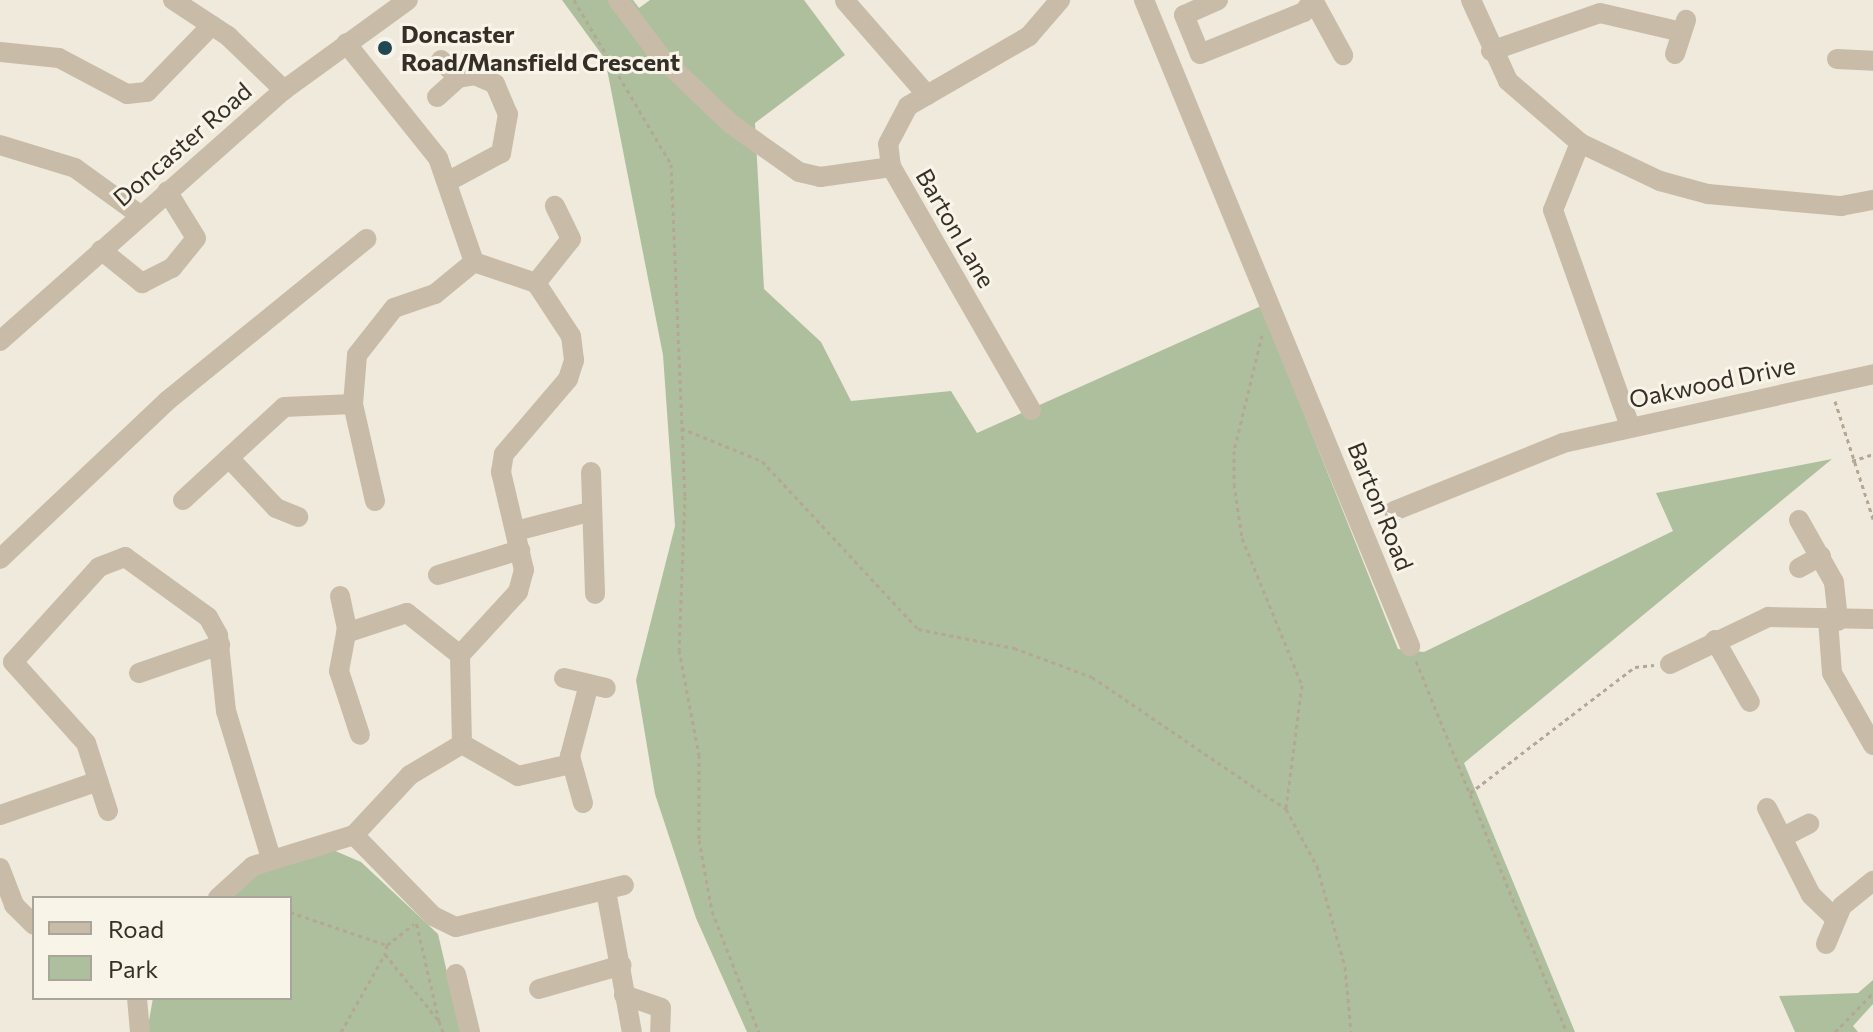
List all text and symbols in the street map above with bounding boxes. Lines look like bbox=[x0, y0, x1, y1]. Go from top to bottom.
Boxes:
place label: Doncaster Road/Mansfield Crescent bbox=[401, 20, 680, 76]
marker: Doncaster Road/Mansfield Crescent bbox=[376, 39, 394, 57]
street label: Doncaster Road bbox=[107, 76, 257, 212]
street label: Barton Lane bbox=[910, 163, 1002, 293]
street label: Oakwood Drive bbox=[1626, 350, 1798, 414]
street label: Barton Road bbox=[1342, 438, 1420, 574]
legend bbox=[32, 896, 292, 1000]
text: Road bbox=[108, 914, 164, 943]
text: Park bbox=[108, 954, 158, 983]

